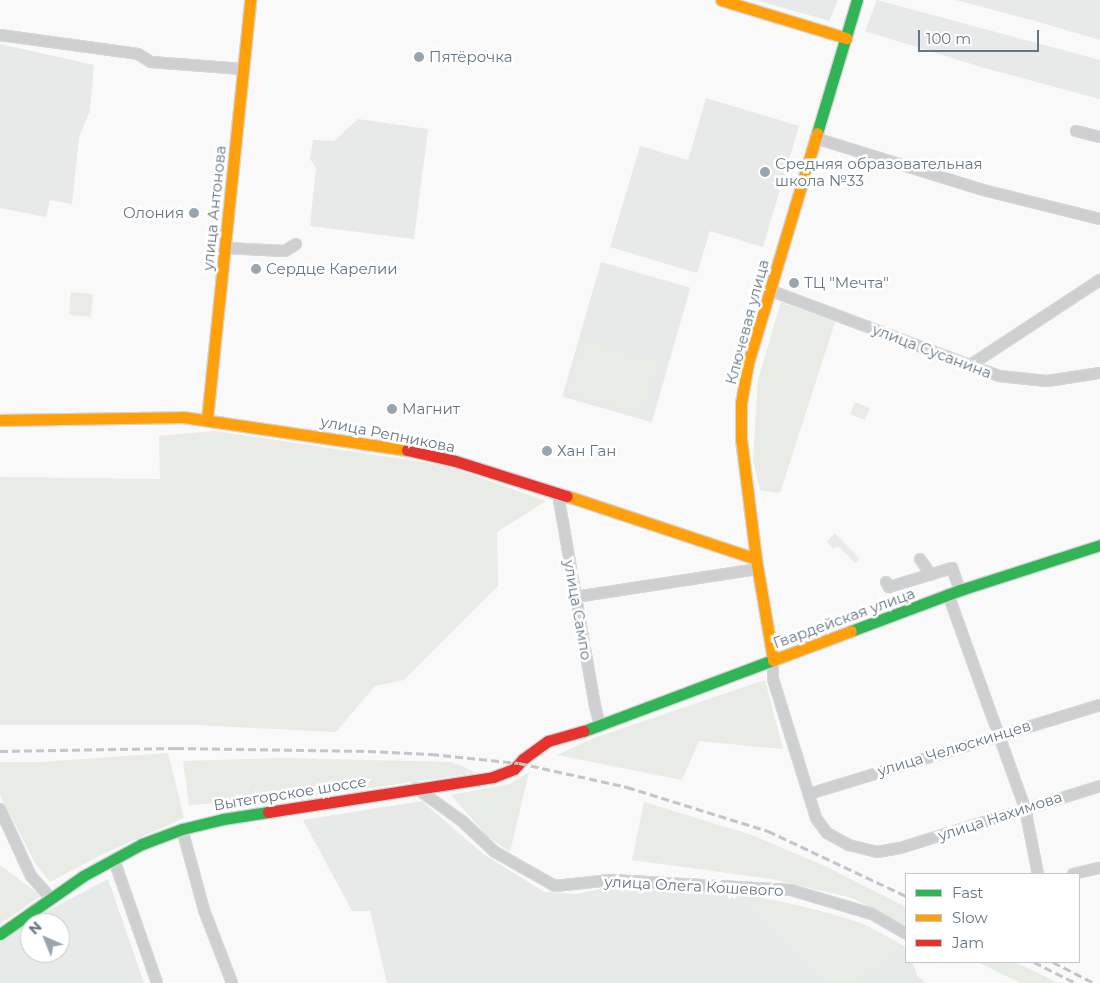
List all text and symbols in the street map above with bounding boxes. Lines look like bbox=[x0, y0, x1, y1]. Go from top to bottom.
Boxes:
scale bar bbox=[920, 20, 1041, 52]
text: 100 m bbox=[926, 29, 971, 48]
place label: Пятёрочка bbox=[429, 48, 513, 66]
marker: Пятёрочка bbox=[413, 51, 425, 63]
street label: улица Антонова bbox=[198, 144, 230, 272]
place label: Средняя образовательная школа №33 bbox=[775, 154, 983, 189]
marker: Средняя образовательная школа №33 bbox=[759, 166, 771, 178]
place label: Олония bbox=[123, 204, 184, 222]
marker: Олония bbox=[188, 207, 200, 219]
street label: Ключевая улица bbox=[722, 257, 772, 387]
place label: Сердце Карелии bbox=[266, 260, 398, 278]
marker: Сердце Карелии bbox=[250, 263, 262, 275]
place label: ТЦ "Мечта" bbox=[804, 274, 889, 292]
marker: ТЦ "Мечта" bbox=[788, 277, 800, 289]
street label: улица Сусанина bbox=[870, 320, 994, 382]
place label: Магнит bbox=[402, 400, 460, 418]
marker: Магнит bbox=[386, 403, 398, 415]
street label: улица Репникова bbox=[319, 412, 457, 456]
place label: Хан Ган bbox=[557, 442, 616, 460]
marker: Хан Ган bbox=[541, 445, 553, 457]
street label: улица Сампо bbox=[560, 558, 596, 662]
street label: Гвардейская улица bbox=[771, 584, 917, 652]
street label: улица Челюскинцев bbox=[875, 716, 1033, 780]
street label: Вытегорское шоссе bbox=[212, 772, 368, 814]
street label: улица Нахимова bbox=[936, 787, 1064, 845]
street label: улица Олега Кошевого bbox=[604, 872, 784, 900]
legend bbox=[905, 873, 1080, 963]
text: Fast bbox=[952, 883, 983, 902]
text: Slow bbox=[952, 908, 988, 927]
north arrow bbox=[20, 913, 70, 963]
text: N bbox=[25, 918, 46, 938]
text: Jam bbox=[952, 933, 984, 952]

